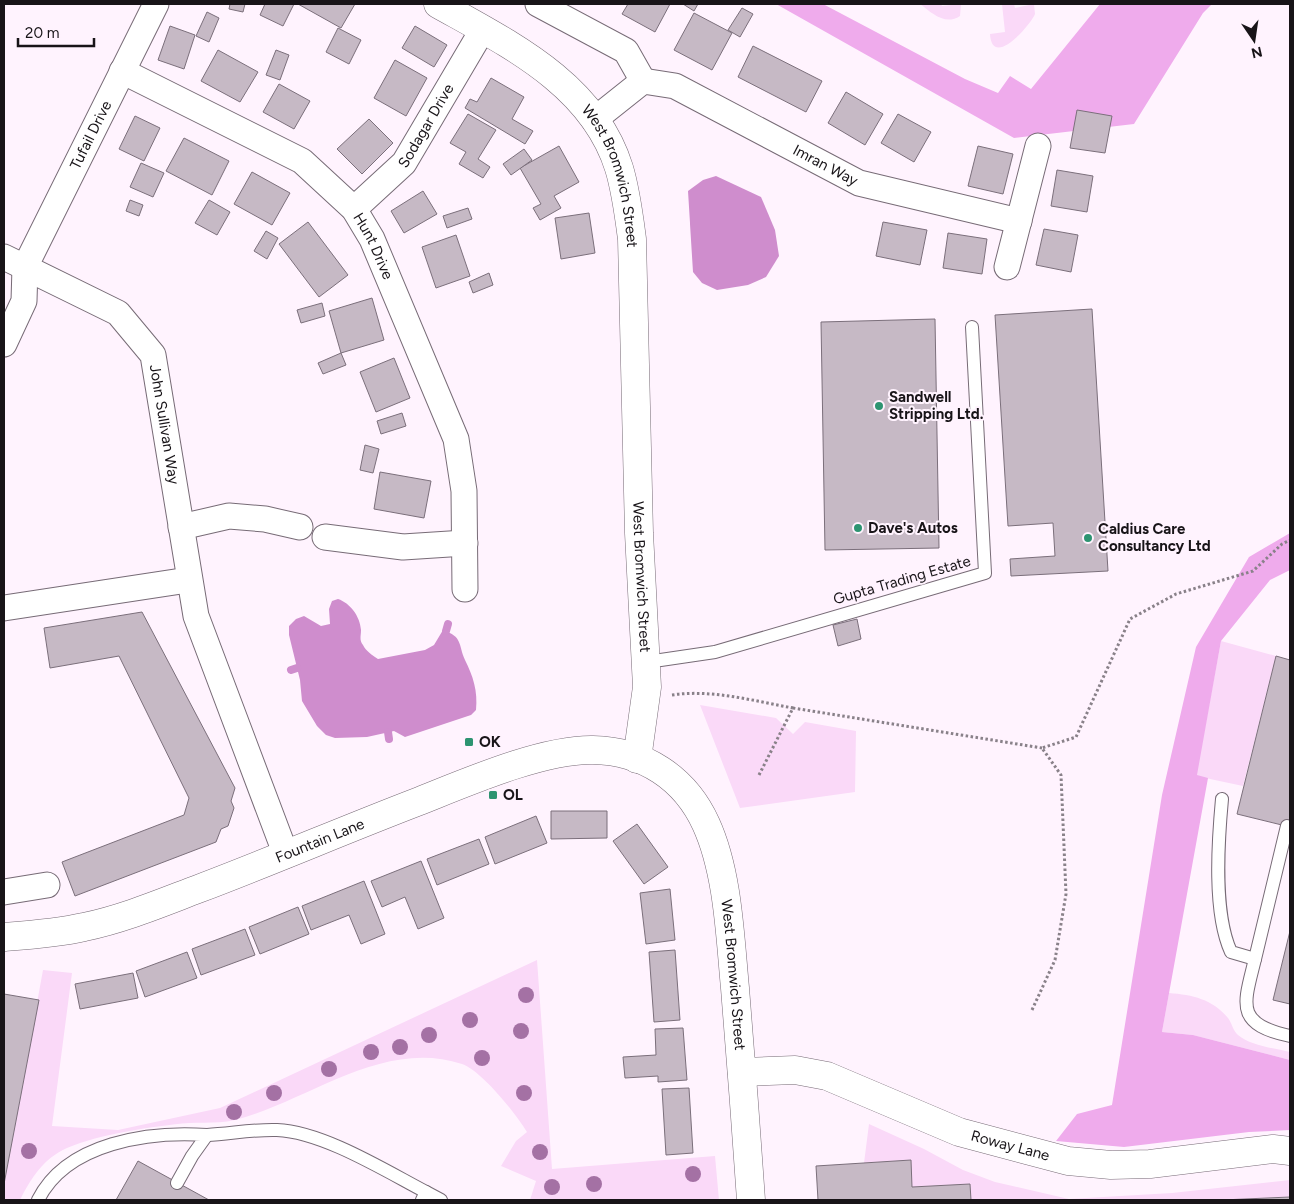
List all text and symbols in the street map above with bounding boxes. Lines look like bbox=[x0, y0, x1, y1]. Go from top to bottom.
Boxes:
scale bar bbox=[18, 15, 94, 47]
north arrow bbox=[1229, 15, 1279, 65]
text: 20 m bbox=[25, 24, 59, 42]
text: N bbox=[1250, 43, 1264, 62]
street label: Sodagar Drive bbox=[394, 81, 458, 171]
street label: Tufail Drive bbox=[66, 98, 115, 172]
street label: West Bromwich Street bbox=[578, 101, 641, 248]
street label: Imran Way bbox=[790, 141, 861, 190]
street label: Hunt Drive bbox=[349, 209, 397, 282]
street label: John Sullivan Way bbox=[146, 363, 183, 486]
place label: Sandwell Stripping Ltd. bbox=[889, 388, 984, 423]
marker: Sandwell Stripping Ltd. bbox=[873, 400, 885, 412]
street label: West Bromwich Street bbox=[629, 501, 654, 653]
place label: Dave's Autos bbox=[868, 519, 958, 537]
place label: Caldius Care Consultancy Ltd bbox=[1098, 520, 1211, 555]
marker: Dave's Autos bbox=[852, 522, 864, 534]
marker: Caldius Care Consultancy Ltd bbox=[1082, 532, 1094, 544]
street label: Gupta Trading Estate bbox=[831, 552, 973, 608]
place label: OK bbox=[479, 733, 501, 751]
marker: OK bbox=[463, 736, 475, 748]
place label: OL bbox=[503, 786, 523, 804]
marker: OL bbox=[487, 789, 499, 801]
street label: Fountain Lane bbox=[273, 815, 367, 867]
street label: West Bromwich Street bbox=[717, 898, 749, 1051]
street label: Roway Lane bbox=[969, 1127, 1052, 1165]

